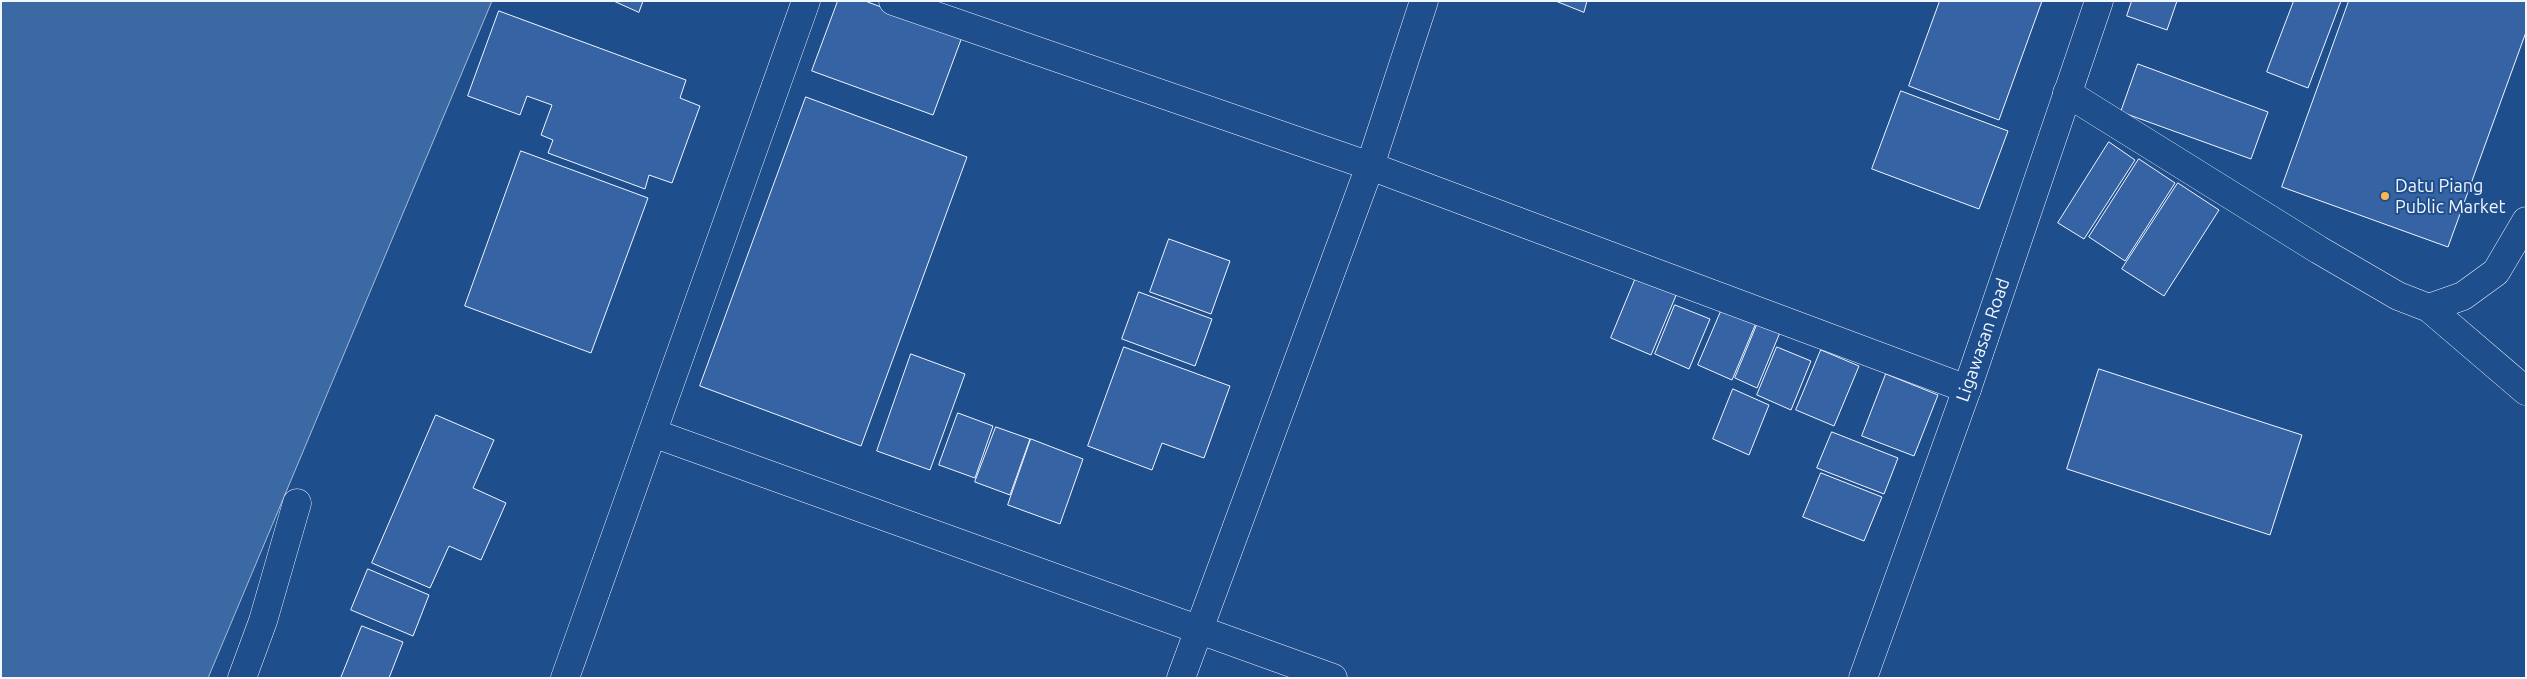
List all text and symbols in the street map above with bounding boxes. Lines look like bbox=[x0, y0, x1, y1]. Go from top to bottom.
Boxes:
place label: Datu Piang Public Market bbox=[2395, 175, 2506, 218]
marker: Datu Piang Public Market bbox=[2379, 190, 2391, 202]
street label: Ligawasan Road bbox=[1952, 275, 2014, 405]

